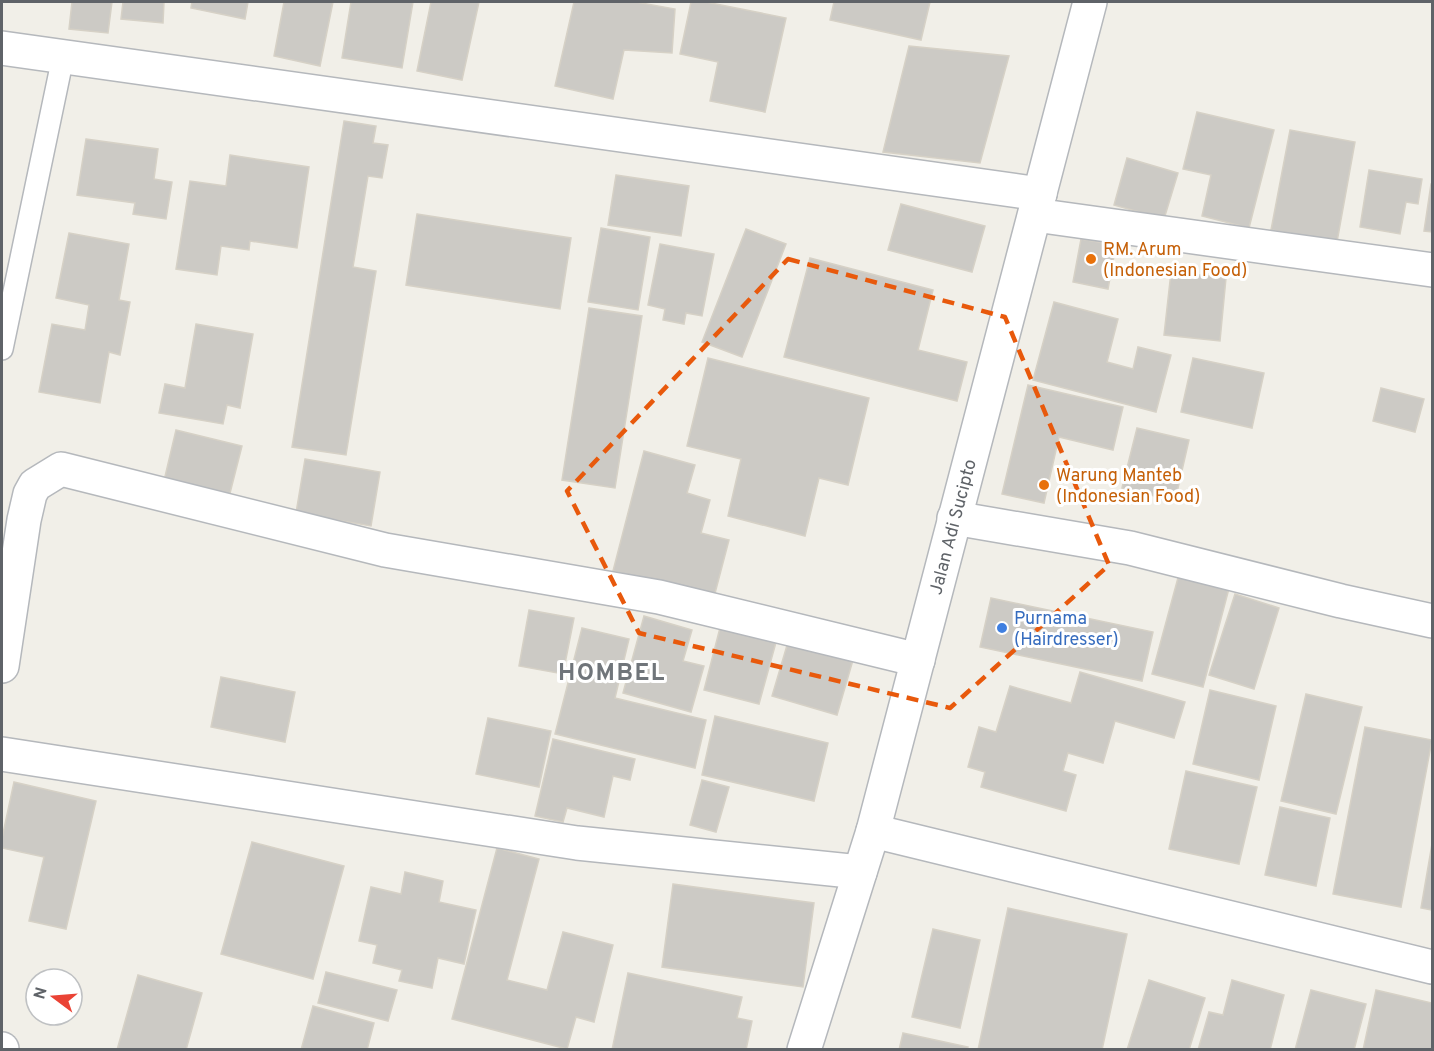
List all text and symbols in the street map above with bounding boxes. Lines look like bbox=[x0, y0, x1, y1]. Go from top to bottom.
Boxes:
place label: RM. Arum (Indonesian Food) bbox=[1103, 239, 1247, 283]
marker: RM. Arum (Indonesian Food) bbox=[1084, 252, 1098, 266]
street label: Jalan Adi Sucipto bbox=[925, 457, 983, 598]
place label: Warung Manteb (Indonesian Food) bbox=[1056, 465, 1200, 509]
marker: Warung Manteb (Indonesian Food) bbox=[1037, 478, 1051, 492]
place label: Purnama (Hairdresser) bbox=[1014, 608, 1119, 652]
marker: Purnama (Hairdresser) bbox=[995, 621, 1009, 635]
district label: HOMBEL bbox=[558, 659, 666, 689]
north arrow bbox=[24, 967, 84, 1027]
text: N bbox=[30, 985, 53, 1002]

